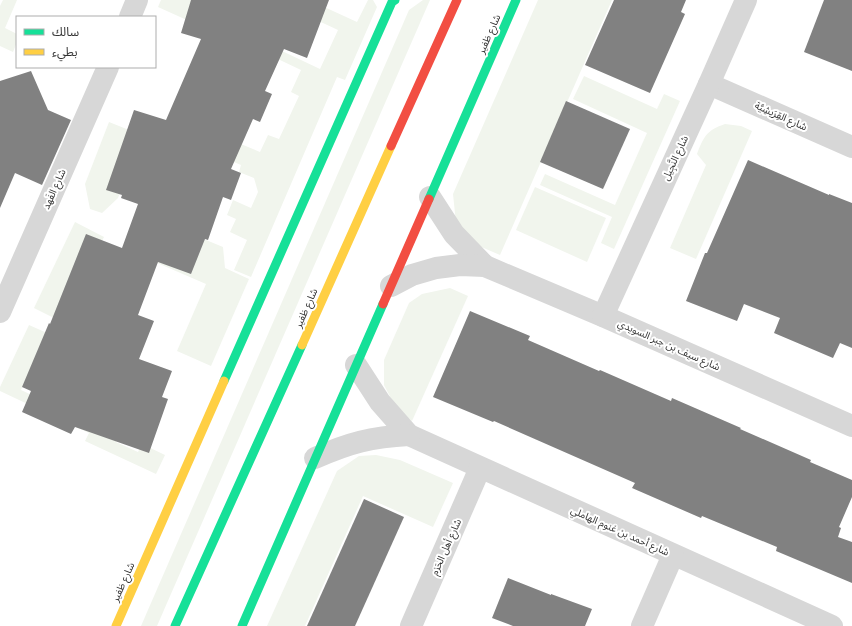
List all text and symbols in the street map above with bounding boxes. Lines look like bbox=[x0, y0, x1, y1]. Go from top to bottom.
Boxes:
street label: شارع ظفير bbox=[475, 13, 504, 57]
legend bbox=[16, 16, 156, 68]
text: سالك bbox=[52, 25, 79, 39]
text: بطيء bbox=[52, 45, 78, 62]
street label: شارع القِرَيشِيَّة bbox=[752, 100, 809, 134]
street label: شارع النَّجِيل bbox=[659, 133, 692, 183]
street label: شارع الفَهد bbox=[40, 167, 70, 212]
street label: شارع ظفير bbox=[292, 287, 321, 331]
street label: شارع سيف بن جبر السويدي bbox=[615, 317, 722, 375]
street label: شارع أحمد بن غنوم الهاملي bbox=[568, 504, 671, 560]
street label: شارع أهل الحَزم bbox=[428, 517, 466, 578]
street label: شارع ظفير bbox=[109, 561, 138, 605]

